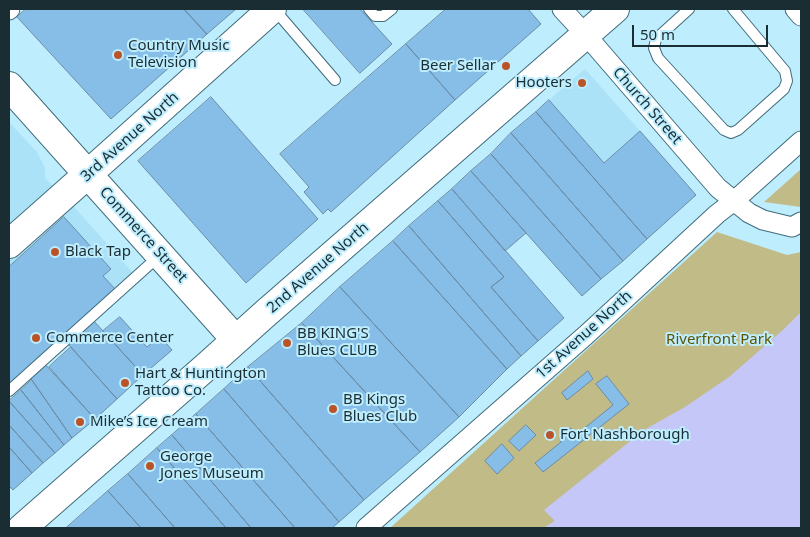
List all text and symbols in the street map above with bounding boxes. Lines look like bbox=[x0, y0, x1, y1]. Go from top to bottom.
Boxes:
scale bar bbox=[635, 15, 771, 47]
text: 50 m bbox=[640, 24, 675, 44]
place label: Country Music Television bbox=[128, 37, 229, 72]
marker: Country Music Television bbox=[112, 49, 124, 61]
place label: Beer Sellar bbox=[420, 57, 496, 75]
marker: Beer Sellar bbox=[500, 60, 512, 72]
street label: Church Street bbox=[609, 64, 685, 148]
place label: Hooters bbox=[515, 74, 572, 92]
marker: Hooters bbox=[576, 77, 588, 89]
street label: 3rd Avenue North bbox=[77, 88, 183, 186]
street label: Commerce Street bbox=[95, 183, 191, 287]
street label: 2nd Avenue North bbox=[263, 219, 373, 317]
place label: Black Tap bbox=[65, 243, 131, 261]
marker: Black Tap bbox=[49, 246, 61, 258]
street label: 1st Avenue North bbox=[532, 287, 636, 383]
place label: BB KING'S Blues CLUB bbox=[297, 325, 377, 360]
place label: Commerce Center bbox=[46, 329, 174, 347]
park label: Riverfront Park bbox=[666, 331, 772, 349]
marker: Commerce Center bbox=[30, 332, 42, 344]
marker: BB KING'S Blues CLUB bbox=[281, 337, 293, 349]
place label: Hart & Huntington Tattoo Co. bbox=[135, 365, 266, 400]
marker: Hart & Huntington Tattoo Co. bbox=[119, 377, 131, 389]
place label: BB Kings Blues Club bbox=[343, 391, 417, 426]
marker: BB Kings Blues Club bbox=[327, 403, 339, 415]
place label: Mike’s Ice Cream bbox=[90, 413, 208, 431]
marker: Mike’s Ice Cream bbox=[74, 416, 86, 428]
place label: Fort Nashborough bbox=[560, 426, 690, 444]
marker: Fort Nashborough bbox=[544, 429, 556, 441]
place label: George Jones Museum bbox=[160, 448, 264, 483]
marker: George Jones Museum bbox=[144, 460, 156, 472]

